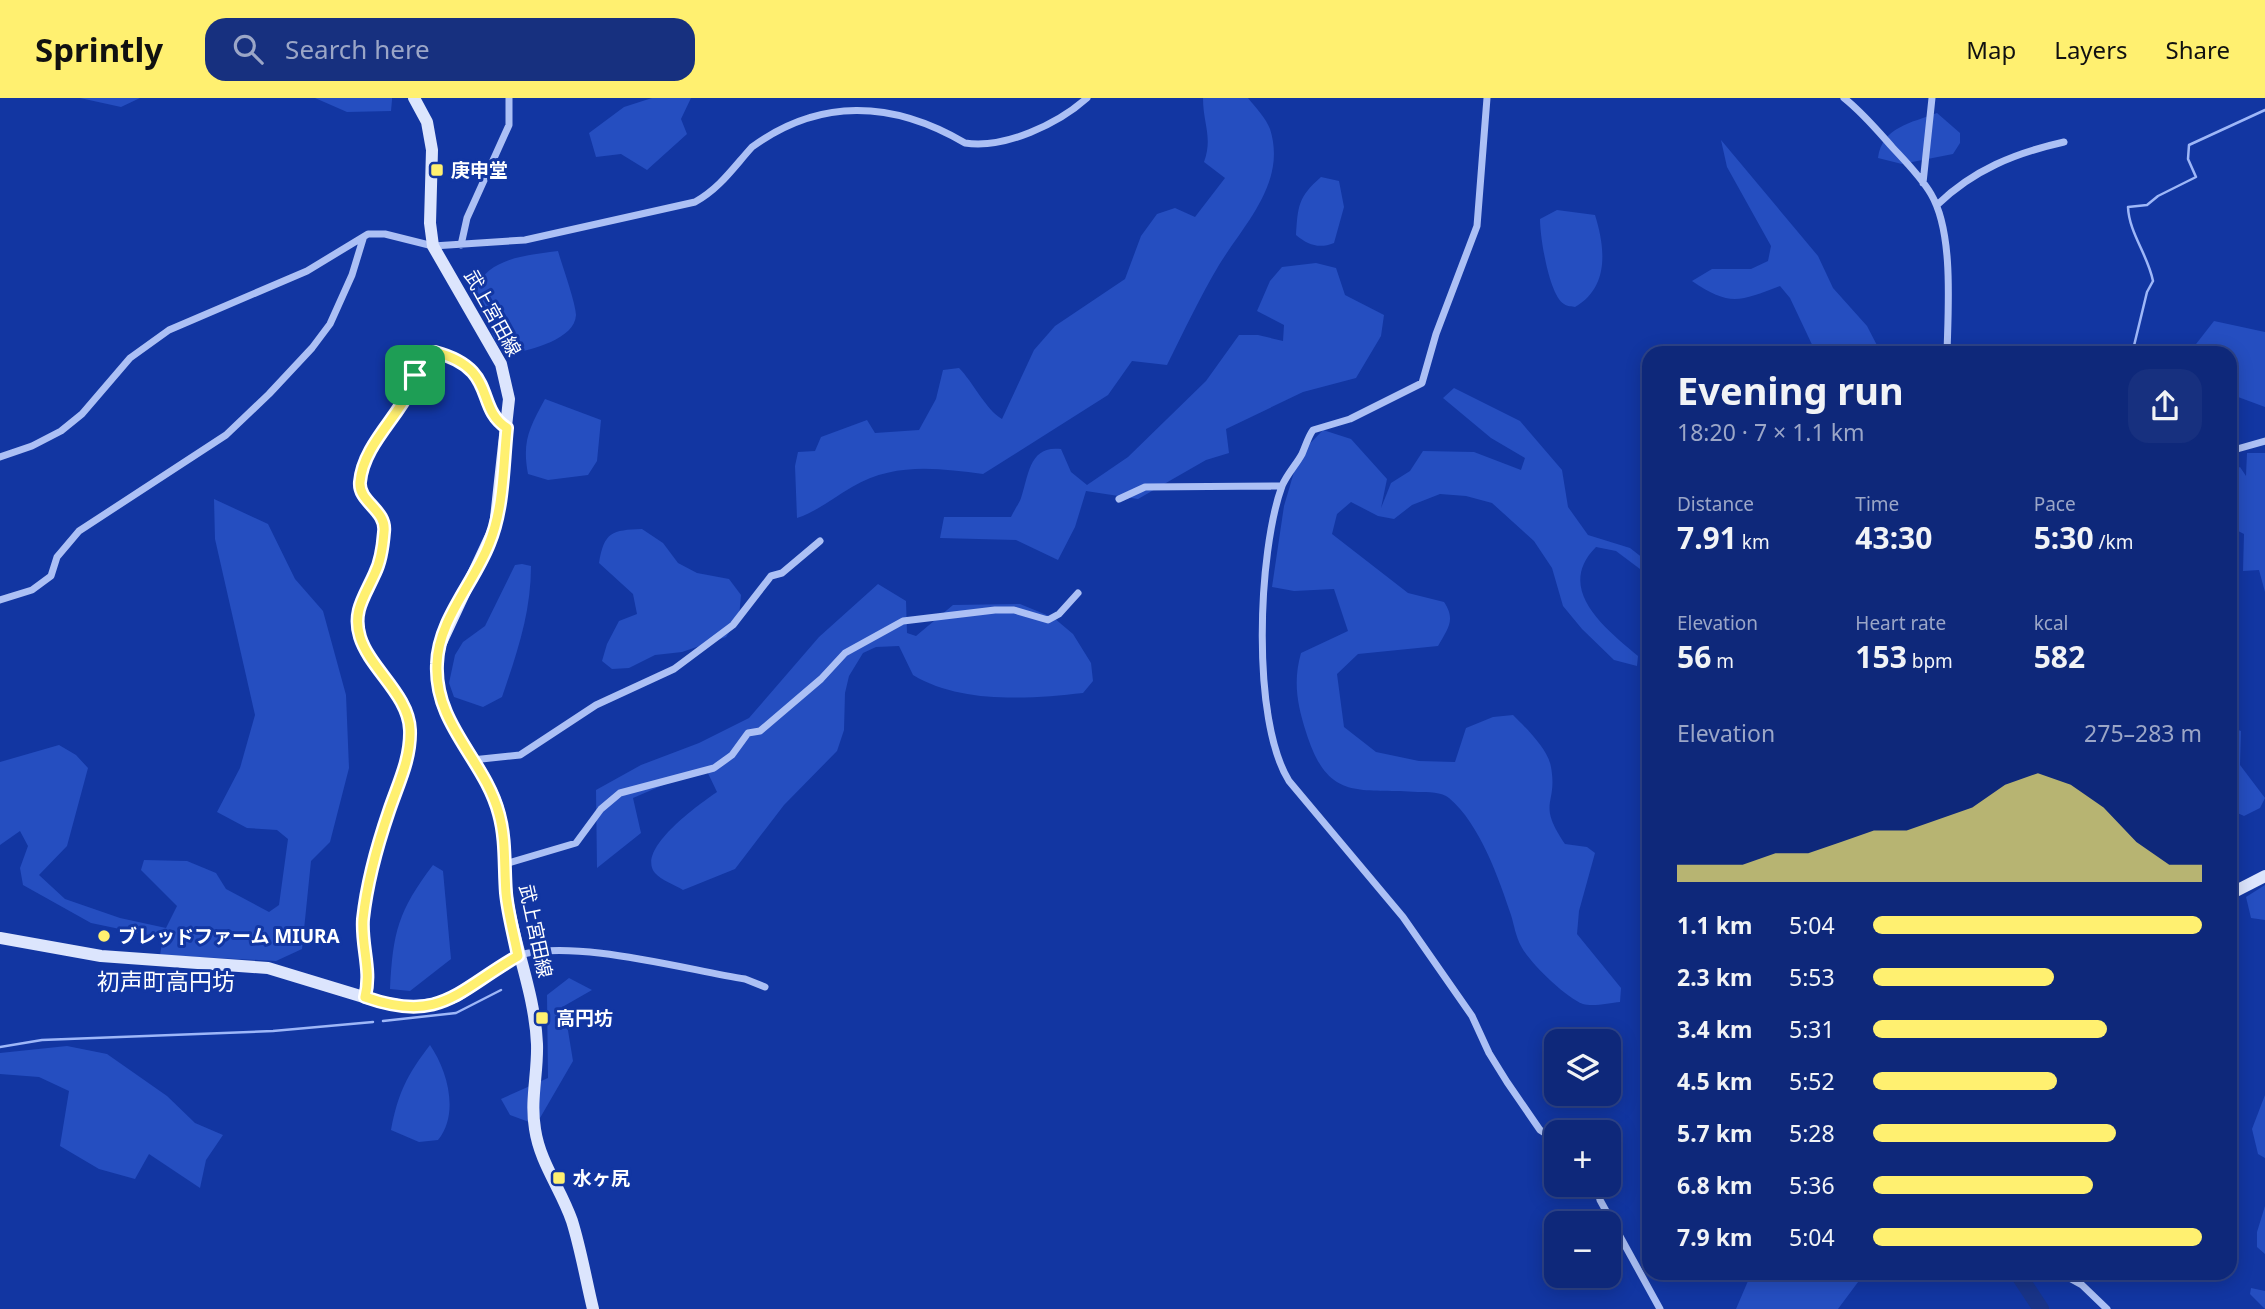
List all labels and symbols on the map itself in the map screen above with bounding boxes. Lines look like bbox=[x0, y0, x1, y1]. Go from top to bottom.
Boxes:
place label: 庚申堂 bbox=[451, 157, 508, 183]
marker: 庚申堂 bbox=[429, 162, 445, 178]
street label: 武上宮田線 bbox=[459, 265, 527, 361]
pin bbox=[385, 345, 445, 405]
street label: 武上宮田線 bbox=[513, 882, 559, 980]
place label: ブレッドファーム MIURA bbox=[118, 923, 341, 949]
marker: ブレッドファーム MIURA bbox=[96, 928, 112, 944]
district label: 初声町高円坊 bbox=[97, 965, 235, 997]
place label: 高円坊 bbox=[556, 1005, 613, 1031]
marker: 高円坊 bbox=[534, 1010, 550, 1026]
place label: 水ヶ尻 bbox=[573, 1165, 630, 1191]
marker: 水ヶ尻 bbox=[551, 1170, 567, 1186]

